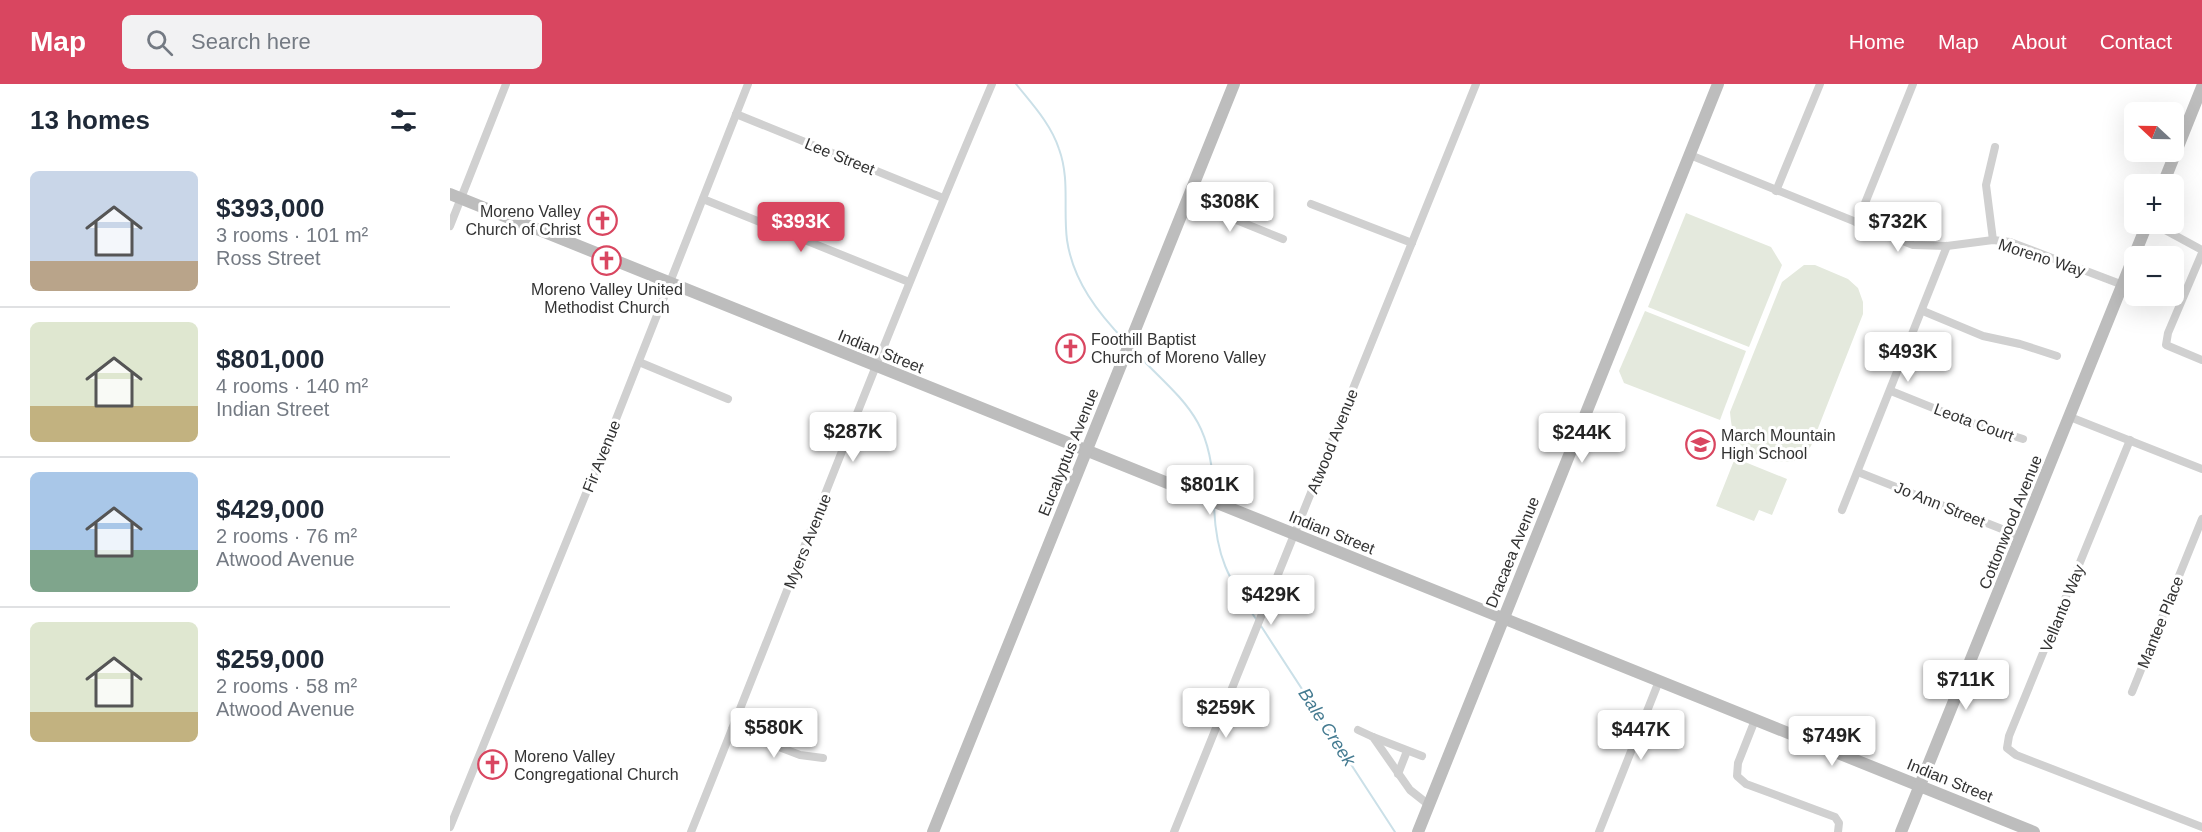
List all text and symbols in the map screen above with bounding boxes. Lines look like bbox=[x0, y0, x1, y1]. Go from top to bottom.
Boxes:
search box bbox=[122, 15, 542, 69]
text: Map bbox=[30, 26, 86, 57]
icon: search bbox=[143, 26, 176, 59]
text: Search here bbox=[191, 29, 311, 54]
text: Home bbox=[1849, 30, 1905, 53]
text: Map bbox=[1938, 30, 1979, 53]
text: About bbox=[2012, 30, 2067, 53]
text: Contact bbox=[2100, 30, 2172, 53]
north arrow bbox=[2124, 102, 2184, 162]
map controls bbox=[2124, 102, 2184, 306]
icon: filters bbox=[387, 104, 420, 137]
text: 13 homes bbox=[30, 105, 150, 135]
street label: Lee Street bbox=[802, 135, 878, 178]
button: + bbox=[2124, 174, 2184, 234]
pin: $308K bbox=[1188, 182, 1272, 233]
text: $308K bbox=[1201, 190, 1259, 212]
text: $393,000 bbox=[216, 193, 324, 223]
icon: home bbox=[78, 195, 150, 267]
pin: $393K bbox=[759, 202, 843, 253]
pin: $732K bbox=[1856, 202, 1940, 253]
place label: Moreno Valley Church of Christ bbox=[465, 203, 582, 238]
church icon: Moreno Valley Church of Christ bbox=[586, 204, 618, 236]
text: $393K bbox=[772, 210, 830, 232]
text: $732K bbox=[1869, 210, 1927, 232]
text: 3 rooms · 101 m² bbox=[216, 224, 368, 246]
street label: Moreno Way bbox=[1996, 235, 2087, 279]
church icon: Moreno Valley United Methodist Church bbox=[591, 245, 623, 277]
button: − bbox=[2124, 246, 2184, 306]
text: Ross Street bbox=[216, 247, 320, 269]
place label: Moreno Valley United Methodist Church bbox=[531, 281, 683, 316]
street label: Indian Street bbox=[836, 327, 927, 377]
place label: Foothill Baptist Church of Moreno Valley bbox=[1091, 331, 1266, 366]
church icon: Foothill Baptist Church of Moreno Valley bbox=[1054, 332, 1086, 364]
pin: $493K bbox=[1866, 332, 1950, 383]
text: $493K bbox=[1879, 340, 1937, 362]
text: $801,000 bbox=[216, 344, 324, 374]
icon: home bbox=[78, 346, 150, 418]
text: 4 rooms · 140 m² bbox=[216, 375, 368, 397]
street label: Eucalyptus Avenue bbox=[1035, 386, 1102, 518]
street label: Atwood Avenue bbox=[1304, 386, 1361, 496]
text: Indian Street bbox=[216, 398, 329, 420]
street label: Leota Court bbox=[1932, 400, 2017, 445]
pin: $287K bbox=[811, 412, 895, 463]
pin: $244K bbox=[1540, 413, 1624, 464]
street label: Fir Avenue bbox=[579, 418, 624, 495]
text: $287K bbox=[824, 420, 882, 442]
text: $244K bbox=[1553, 421, 1611, 443]
place label: March Mountain High School bbox=[1721, 427, 1836, 462]
school or university icon: March Mountain High School bbox=[1684, 428, 1716, 460]
street label: Cottonwood Avenue bbox=[1976, 453, 2045, 592]
pin: $801K bbox=[1168, 465, 1252, 516]
text: $801K bbox=[1181, 473, 1239, 495]
street label: Jo Ann Street bbox=[1892, 479, 1988, 531]
street label: Myers Avenue bbox=[781, 491, 834, 591]
text: $429,000 bbox=[216, 494, 324, 524]
street label: Dracaea Avenue bbox=[1482, 494, 1542, 610]
icon: home bbox=[78, 496, 150, 568]
street label: Indian Street bbox=[1287, 508, 1378, 558]
text: 2 rooms · 76 m² bbox=[216, 525, 357, 547]
text: Atwood Avenue bbox=[216, 548, 355, 570]
street label: Vellanto Way bbox=[2037, 562, 2088, 654]
street label: Mantee Place bbox=[2134, 574, 2187, 671]
pin: $429K bbox=[1229, 575, 1313, 626]
text: $429K bbox=[1242, 583, 1300, 605]
text: $259,000 bbox=[216, 644, 324, 674]
icon: home bbox=[78, 646, 150, 718]
pin: $711K bbox=[1924, 660, 2008, 711]
text: $711K bbox=[1937, 668, 1995, 690]
text: 2 rooms · 58 m² bbox=[216, 675, 357, 697]
water label: Bale Creek bbox=[1294, 684, 1360, 771]
pin: $259K bbox=[1184, 688, 1268, 739]
text: $259K bbox=[1197, 696, 1255, 718]
text: Atwood Avenue bbox=[216, 698, 355, 720]
pin: $580K bbox=[732, 708, 816, 759]
pin: $447K bbox=[1599, 710, 1683, 761]
text: $580K bbox=[745, 716, 803, 738]
pin: $749K bbox=[1790, 716, 1874, 767]
text: $447K bbox=[1612, 718, 1670, 740]
text: $749K bbox=[1803, 724, 1861, 746]
place label: Moreno Valley Congregational Church bbox=[514, 748, 679, 783]
church icon: Moreno Valley Congregational Church bbox=[477, 749, 509, 781]
street label: Indian Street bbox=[1905, 756, 1996, 806]

